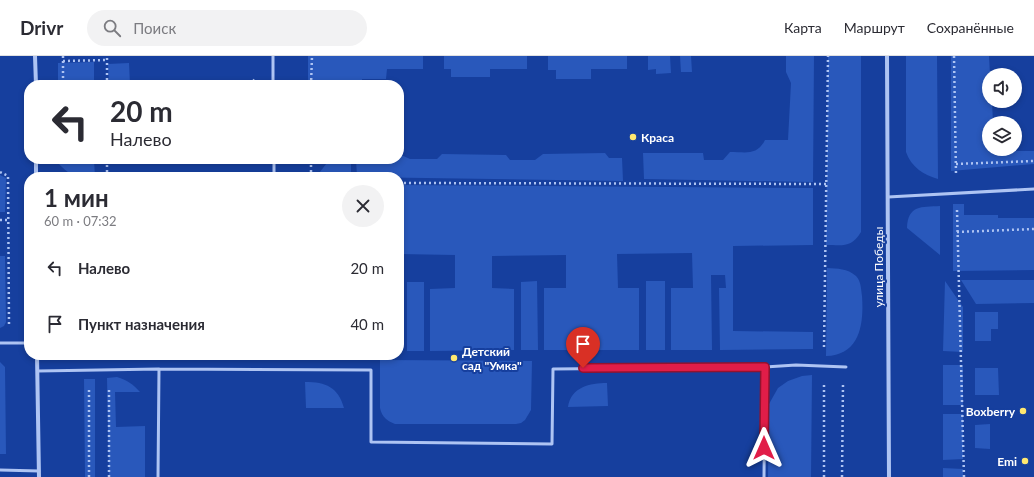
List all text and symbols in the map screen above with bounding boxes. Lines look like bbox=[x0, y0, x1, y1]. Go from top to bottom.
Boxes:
search box bbox=[87, 10, 367, 46]
text: Drivr bbox=[20, 16, 63, 39]
icon: search bbox=[101, 17, 123, 39]
text: Поиск bbox=[133, 19, 176, 37]
text: Карта bbox=[784, 19, 822, 36]
text: Маршрут bbox=[844, 19, 905, 36]
text: Сохранённые bbox=[927, 19, 1014, 36]
map controls bbox=[982, 68, 1022, 156]
button: sound bbox=[982, 68, 1022, 108]
text: 20 m bbox=[110, 94, 173, 128]
icon: left bbox=[44, 96, 96, 148]
button: layers bbox=[982, 116, 1022, 156]
text: Налево bbox=[110, 128, 172, 150]
place label: Краса bbox=[641, 130, 674, 145]
marker: Краса bbox=[628, 132, 638, 142]
text: 1 мин bbox=[44, 183, 109, 212]
button: close bbox=[342, 185, 384, 227]
text: 60 m · 07:32 bbox=[44, 213, 117, 229]
street label: улица Победы bbox=[871, 227, 886, 307]
icon: left bbox=[44, 257, 66, 279]
text: Налево bbox=[78, 259, 130, 277]
text: 20 m bbox=[350, 259, 384, 277]
icon: arrive bbox=[44, 313, 66, 335]
text: Пункт назначения bbox=[78, 315, 205, 333]
text: 40 m bbox=[350, 315, 384, 333]
pin bbox=[566, 327, 600, 368]
icon: arrive bbox=[572, 333, 594, 355]
place label: Детский сад "Умка" bbox=[462, 344, 522, 373]
marker: Детский сад "Умка" bbox=[449, 353, 459, 363]
place label: Boxberry bbox=[966, 404, 1016, 419]
marker: Boxberry bbox=[1018, 406, 1028, 416]
position arrow bbox=[743, 427, 785, 469]
place label: Emi bbox=[997, 454, 1017, 469]
marker: Emi bbox=[1020, 456, 1030, 466]

